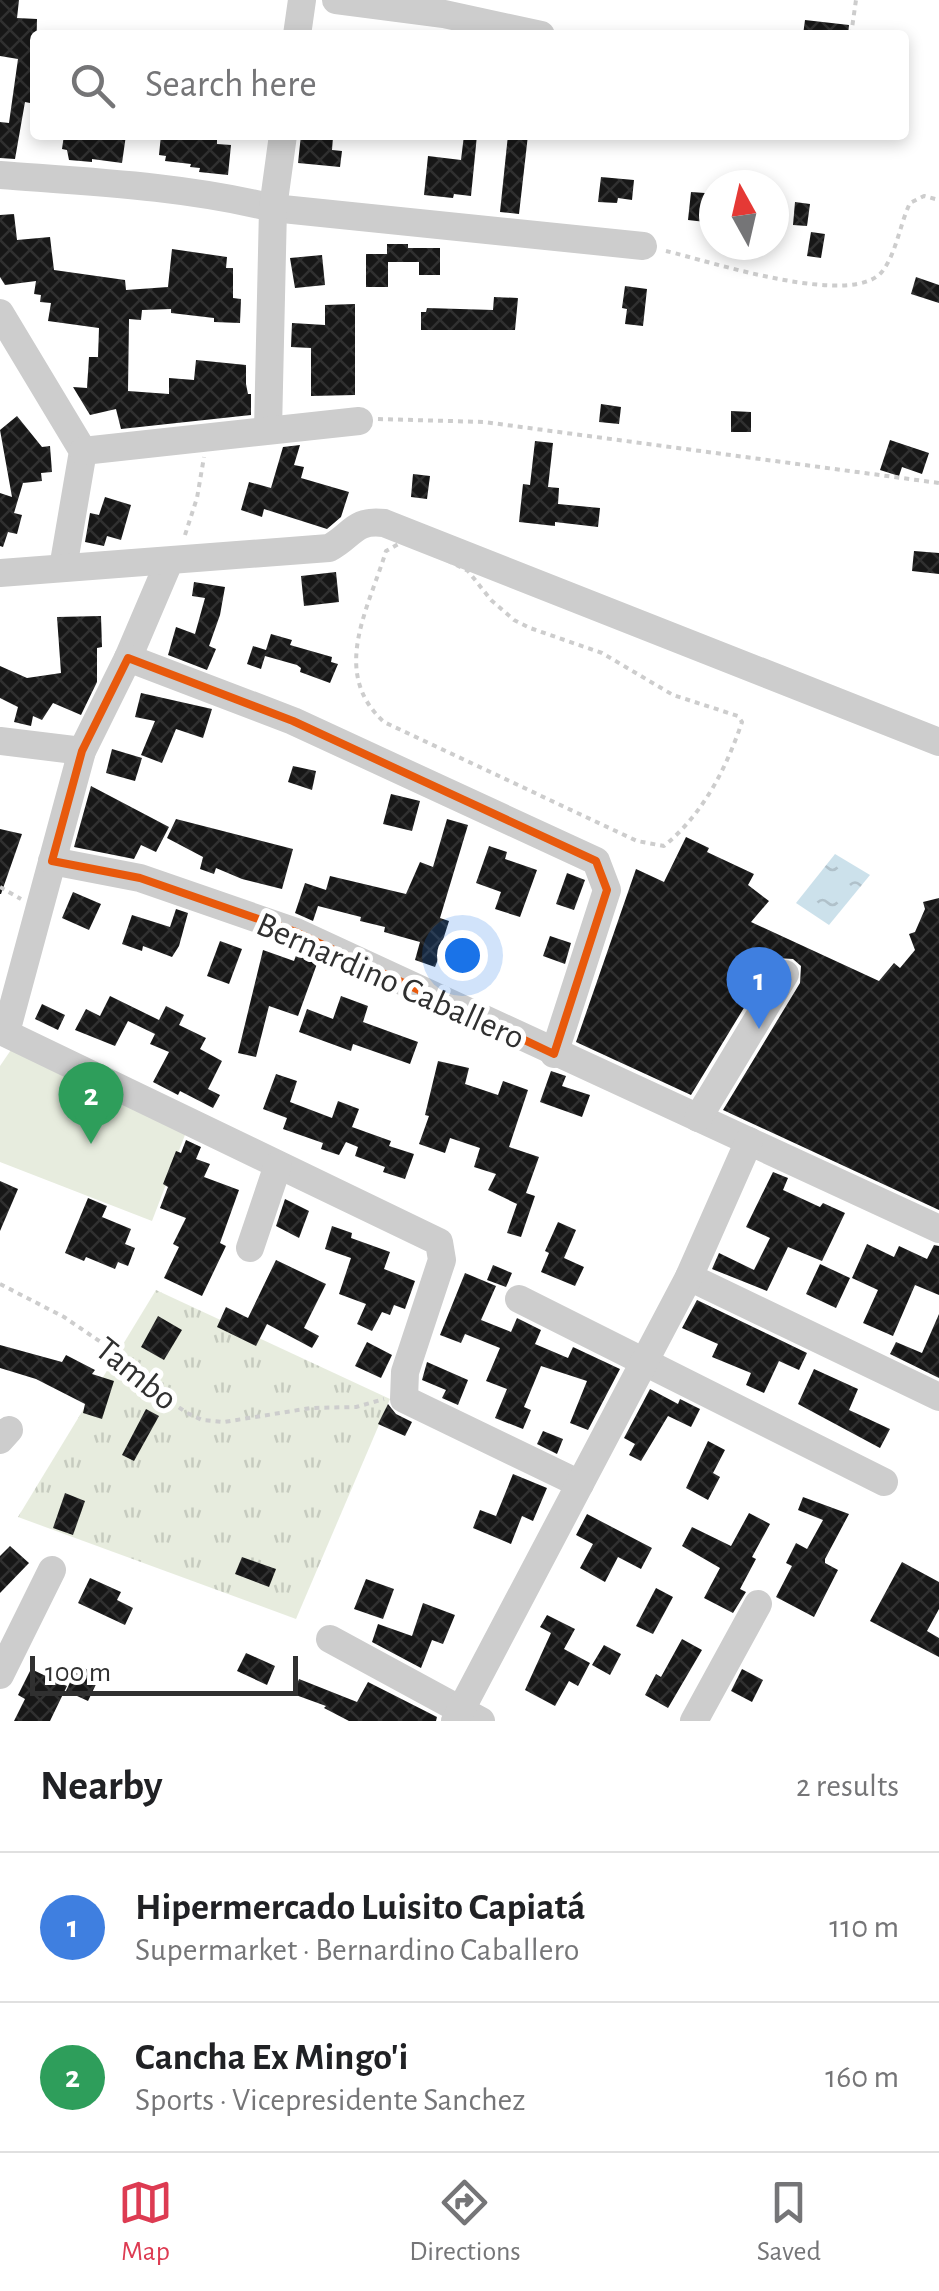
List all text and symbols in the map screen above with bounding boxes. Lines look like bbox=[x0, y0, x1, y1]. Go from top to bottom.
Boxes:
search box bbox=[30, 30, 909, 140]
icon: search bbox=[65, 58, 120, 113]
text: Search here bbox=[145, 66, 317, 104]
north arrow bbox=[699, 170, 789, 260]
street label: Bernardino Caballero bbox=[251, 907, 530, 1056]
your location bbox=[437, 930, 488, 981]
pin: 1 bbox=[726, 946, 792, 1029]
pin: 2 bbox=[58, 1062, 124, 1144]
street label: Tambo bbox=[89, 1331, 184, 1417]
scale bar bbox=[30, 1651, 298, 1696]
text: 100 m bbox=[45, 1659, 111, 1687]
text: Nearby bbox=[40, 1765, 163, 1807]
text: 2 results bbox=[796, 1770, 899, 1802]
text: Hipermercado Luisito Capiatá bbox=[135, 1889, 586, 1927]
text: 1 bbox=[67, 1911, 78, 1943]
text: 110 m bbox=[829, 1911, 899, 1943]
text: Supermarket · Bernardino Caballero bbox=[135, 1934, 579, 1966]
text: Cancha Ex Mingo'i bbox=[135, 2039, 409, 2077]
text: 2 bbox=[65, 2061, 80, 2093]
text: 160 m bbox=[825, 2061, 899, 2093]
text: Sports · Vicepresidente Sanchez bbox=[135, 2084, 526, 2116]
tab: Map bbox=[118, 2175, 173, 2269]
tab: Directions bbox=[409, 2175, 521, 2269]
tab: Saved bbox=[757, 2175, 821, 2269]

